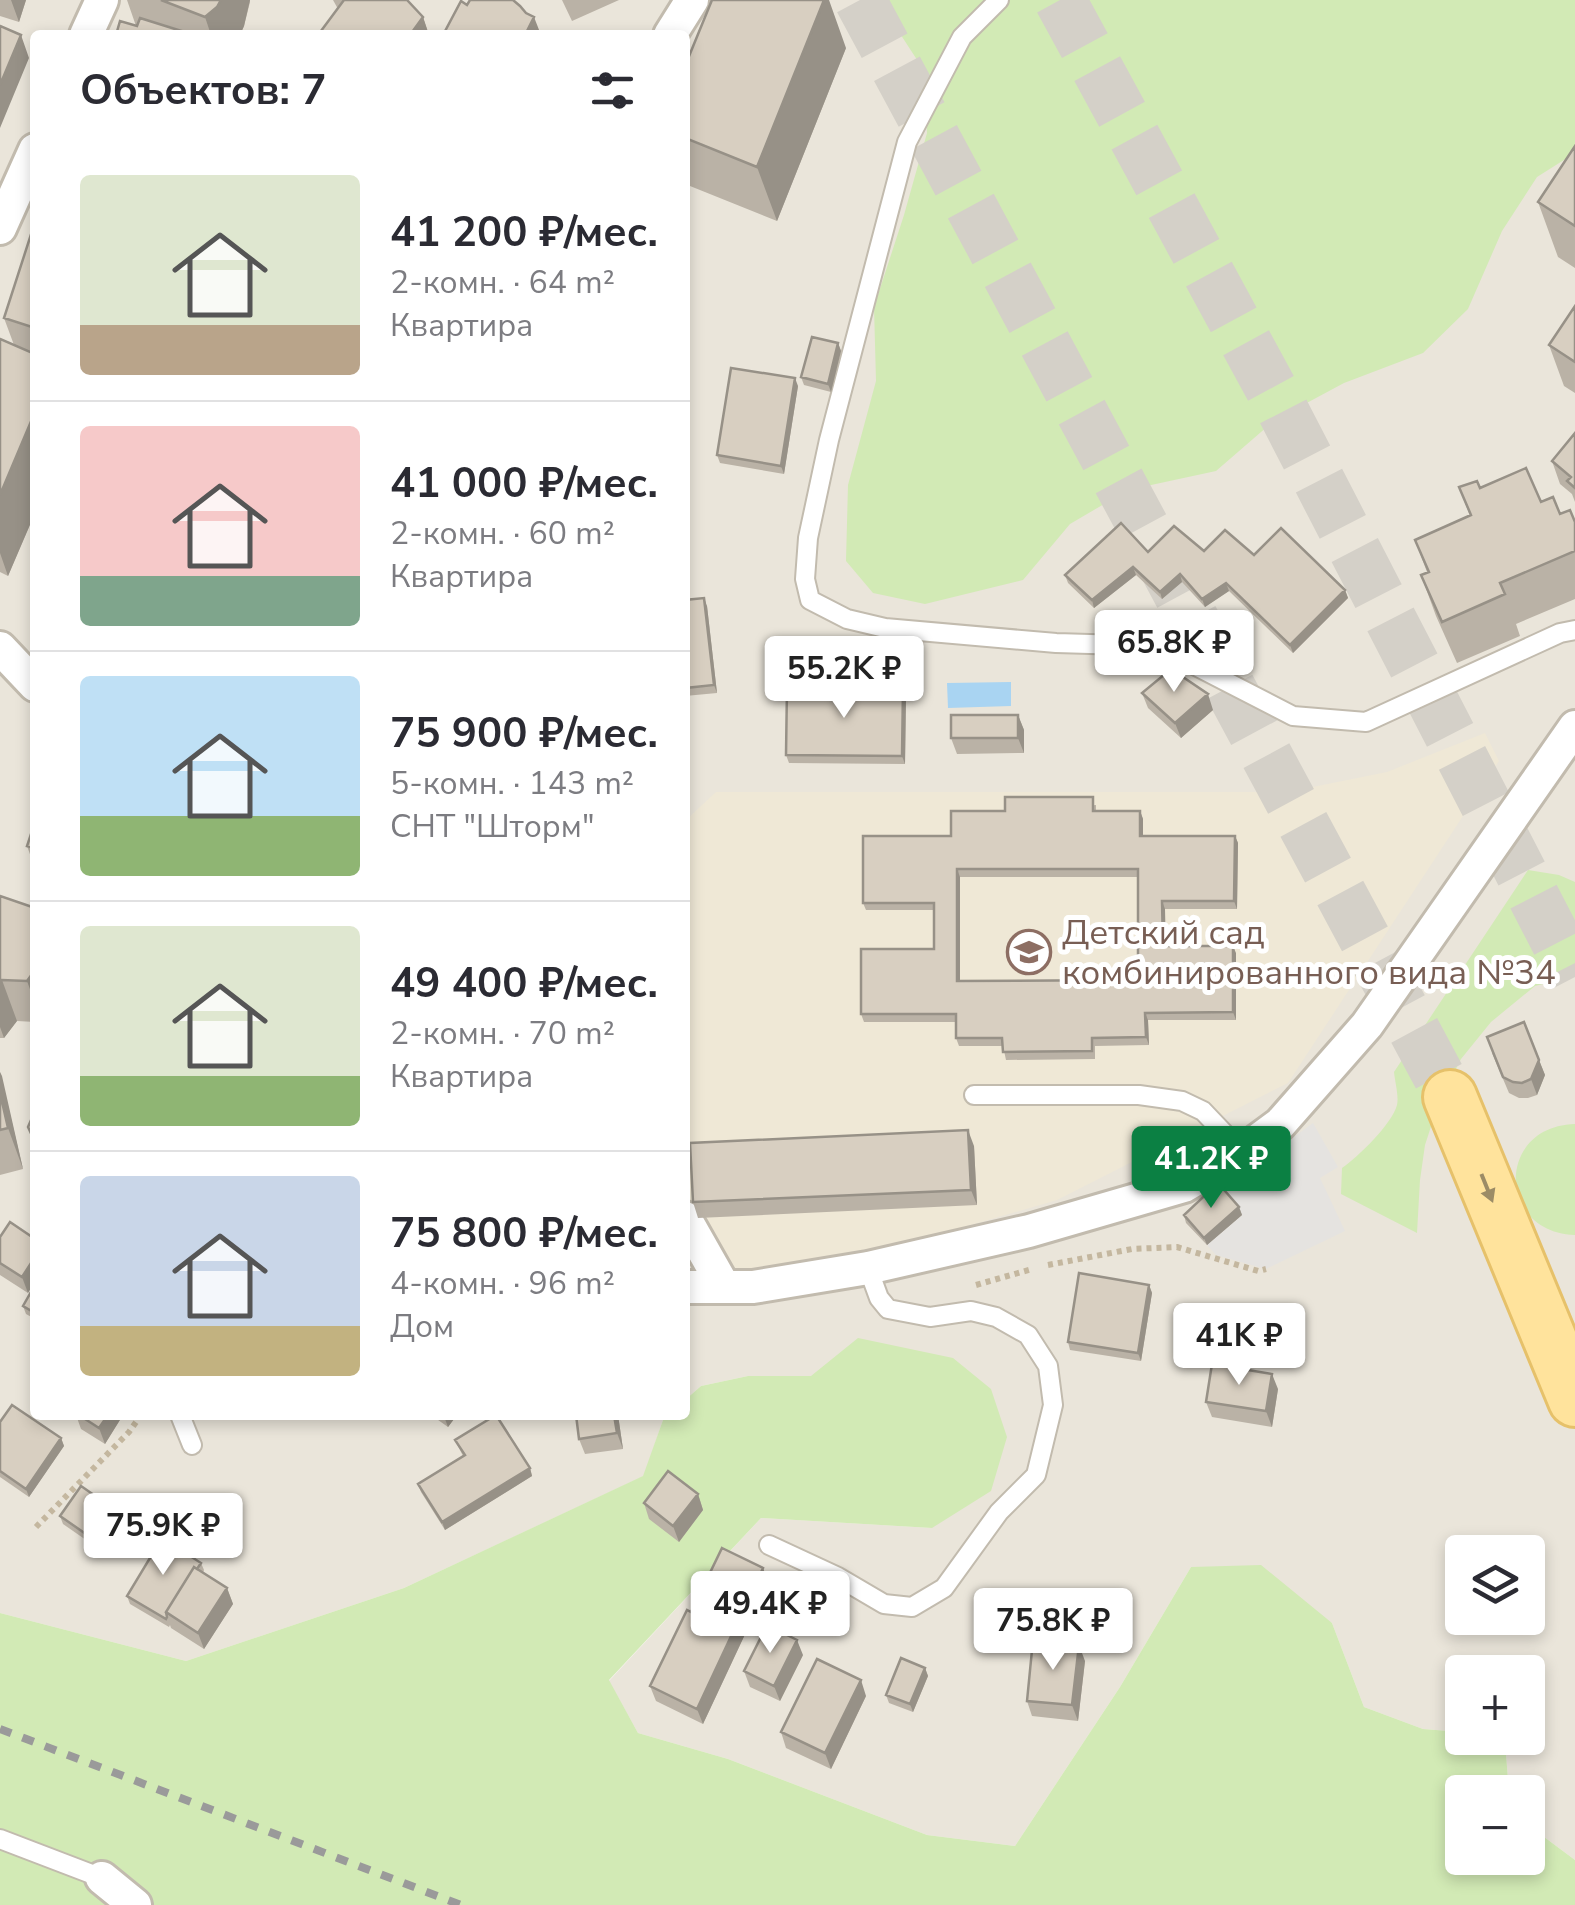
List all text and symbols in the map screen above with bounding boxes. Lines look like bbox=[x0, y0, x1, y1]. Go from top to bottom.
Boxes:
text: Объектов: 7 bbox=[80, 62, 326, 119]
icon: filters bbox=[585, 63, 640, 118]
text: 41 200 ₽/мес. bbox=[390, 204, 658, 261]
icon: home bbox=[160, 215, 280, 335]
text: 2-комн. · 64 m² bbox=[390, 261, 615, 304]
text: Квартира bbox=[390, 304, 533, 347]
text: 41 000 ₽/мес. bbox=[390, 455, 658, 512]
icon: home bbox=[160, 466, 280, 586]
text: 2-комн. · 60 m² bbox=[390, 512, 615, 555]
text: Квартира bbox=[390, 555, 533, 598]
pin: 65.8K ₽ bbox=[1082, 610, 1266, 695]
text: 65.8K ₽ bbox=[1117, 621, 1231, 664]
pin: 55.2K ₽ bbox=[752, 636, 936, 721]
text: 55.2K ₽ bbox=[787, 647, 901, 690]
text: 75 900 ₽/мес. bbox=[390, 705, 658, 762]
icon: home bbox=[160, 716, 280, 836]
text: 5-комн. · 143 m² bbox=[390, 762, 634, 805]
text: СНТ "Шторм" bbox=[390, 805, 594, 848]
place label: Детский сад комбинированного вида №34 bbox=[1062, 909, 1556, 996]
school or university icon: Детский сад комбинированного вида №34 bbox=[1006, 929, 1052, 975]
text: 49 400 ₽/мес. bbox=[390, 955, 658, 1012]
icon: home bbox=[160, 966, 280, 1086]
text: 2-комн. · 70 m² bbox=[390, 1012, 615, 1055]
text: Квартира bbox=[390, 1055, 533, 1098]
pin: 41.2K ₽ bbox=[1119, 1126, 1303, 1211]
text: 41.2K ₽ bbox=[1154, 1137, 1268, 1180]
one-way arrow bbox=[1479, 1173, 1495, 1203]
text: 75 800 ₽/мес. bbox=[390, 1205, 658, 1262]
icon: home bbox=[160, 1216, 280, 1336]
text: 4-комн. · 96 m² bbox=[390, 1262, 615, 1305]
pin: 41K ₽ bbox=[1169, 1303, 1309, 1388]
text: Дом bbox=[390, 1305, 454, 1348]
text: 41K ₽ bbox=[1195, 1314, 1283, 1357]
pin: 75.9K ₽ bbox=[71, 1493, 255, 1578]
text: 75.9K ₽ bbox=[106, 1504, 220, 1547]
map controls bbox=[1445, 1535, 1545, 1875]
button: layers bbox=[1445, 1535, 1545, 1635]
pin: 49.4K ₽ bbox=[678, 1571, 862, 1656]
text: 49.4K ₽ bbox=[713, 1582, 827, 1625]
pin: 75.8K ₽ bbox=[961, 1588, 1145, 1673]
text: 75.8K ₽ bbox=[996, 1599, 1110, 1642]
button: + bbox=[1445, 1655, 1545, 1755]
button: − bbox=[1445, 1775, 1545, 1875]

